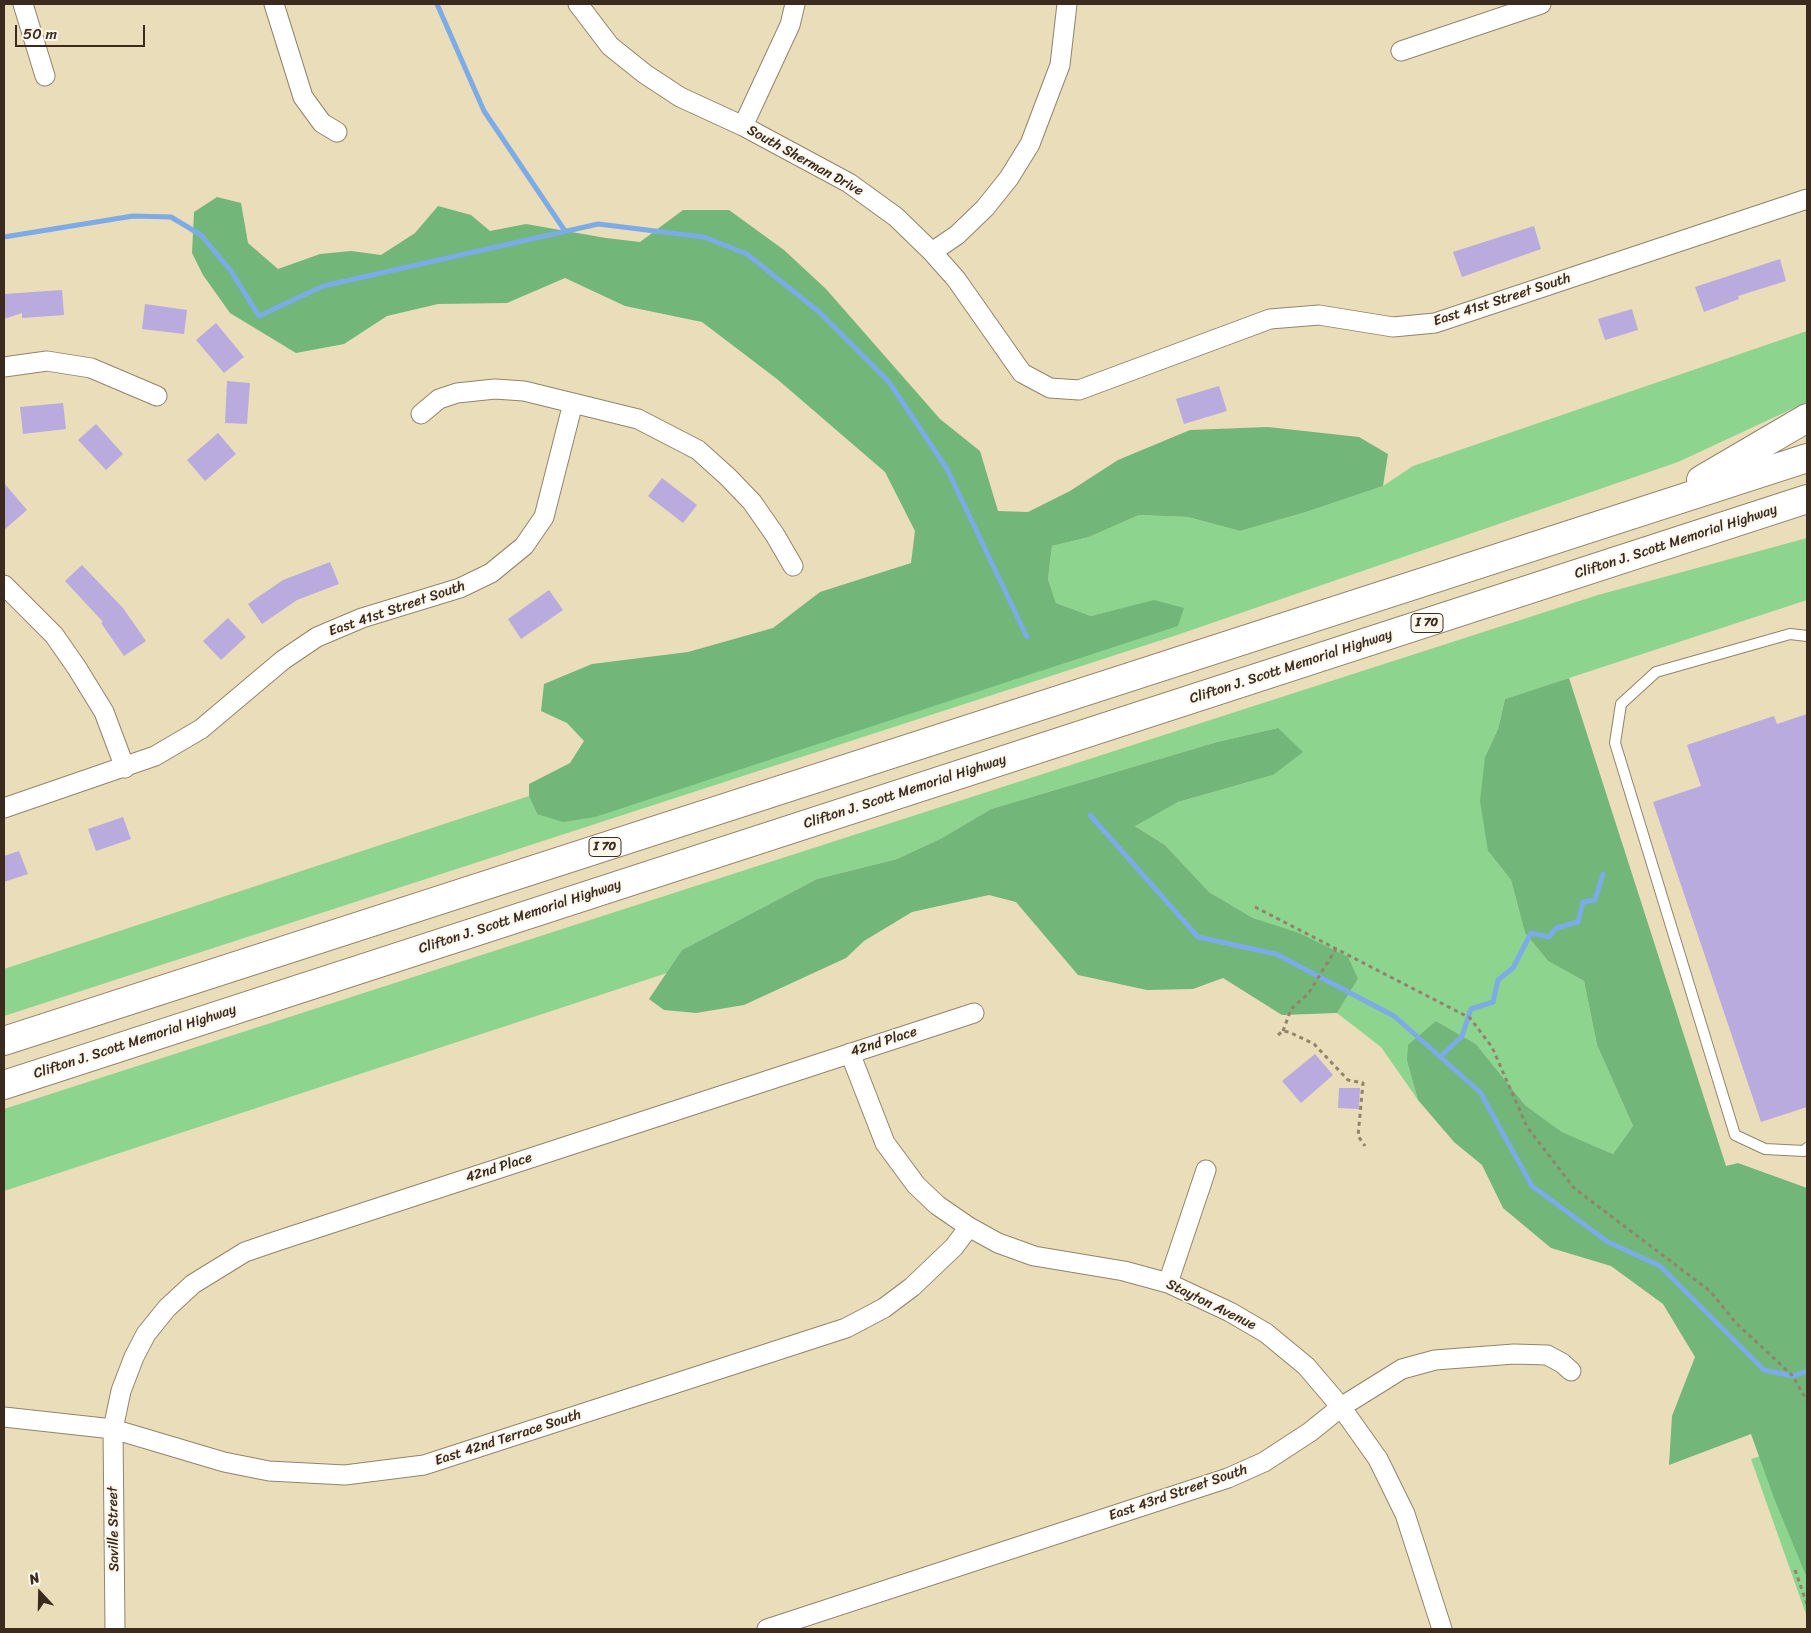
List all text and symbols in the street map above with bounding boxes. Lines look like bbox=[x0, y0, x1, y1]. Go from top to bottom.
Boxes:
scale bar bbox=[18, 15, 148, 47]
text: 50 m bbox=[23, 21, 57, 47]
street label: South Sherman Drive bbox=[744, 122, 866, 200]
street label: East 41st Street South bbox=[1431, 270, 1573, 330]
street label: Clifton J. Scott Memorial Highway bbox=[1573, 501, 1779, 583]
street label: East 41st Street South bbox=[327, 578, 467, 640]
road number: I 70 bbox=[1411, 614, 1443, 632]
street label: Clifton J. Scott Memorial Highway bbox=[1188, 626, 1394, 708]
street label: Clifton J. Scott Memorial Highway bbox=[802, 751, 1008, 833]
road number: I 70 bbox=[589, 838, 621, 856]
street label: Clifton J. Scott Memorial Highway bbox=[417, 876, 623, 958]
street label: Clifton J. Scott Memorial Highway bbox=[32, 1001, 238, 1083]
street label: 42nd Place bbox=[849, 1023, 919, 1061]
street label: 42nd Place bbox=[464, 1149, 534, 1187]
street label: Stayton Avenue bbox=[1163, 1276, 1259, 1334]
street label: East 42nd Terrace South bbox=[433, 1406, 583, 1470]
street label: East 43rd Street South bbox=[1107, 1461, 1249, 1525]
street label: Saville Street bbox=[105, 1486, 123, 1572]
text: N bbox=[25, 1565, 43, 1592]
north arrow bbox=[15, 1568, 65, 1618]

